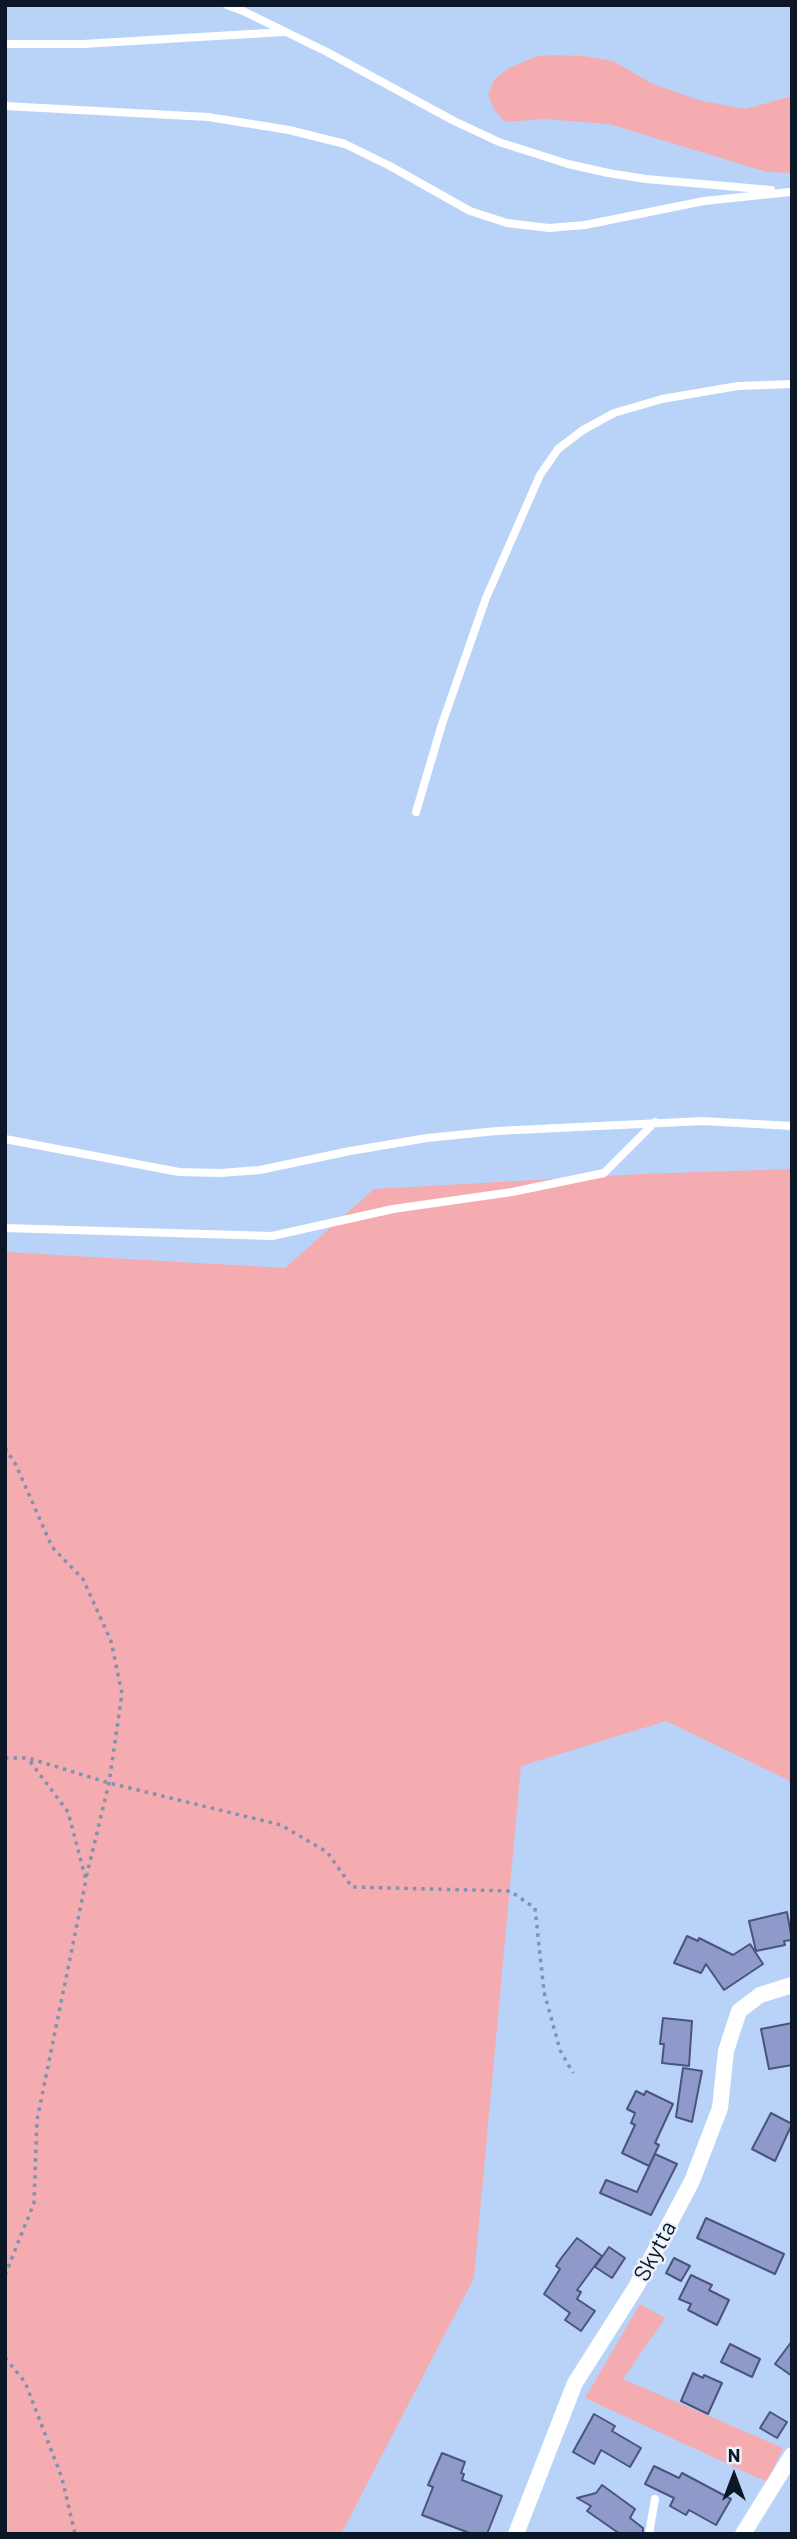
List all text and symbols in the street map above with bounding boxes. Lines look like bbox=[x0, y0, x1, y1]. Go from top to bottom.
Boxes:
street label: Skytta bbox=[628, 2216, 682, 2286]
north arrow bbox=[699, 2441, 769, 2511]
text: N bbox=[728, 2443, 740, 2466]

